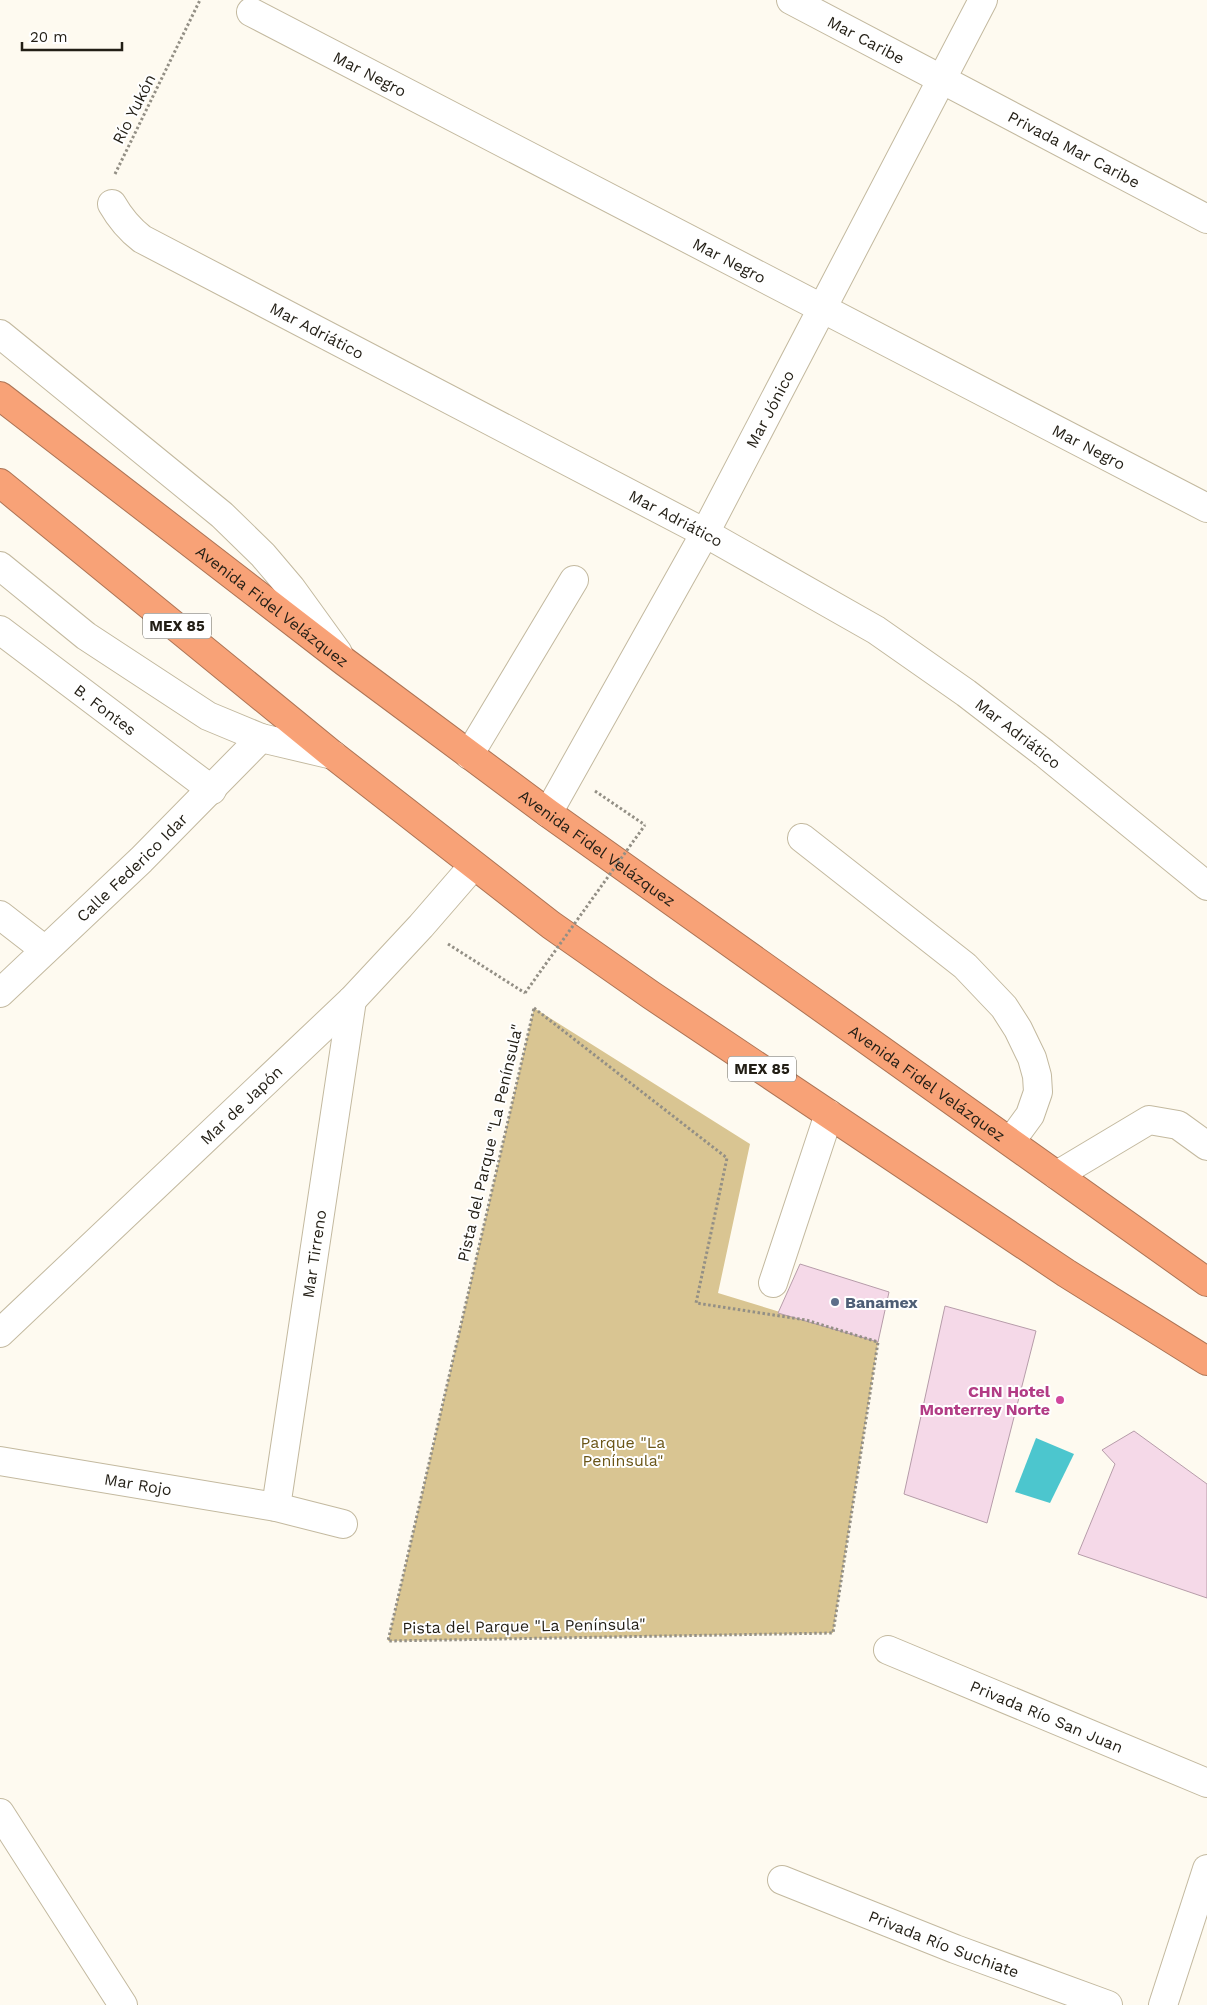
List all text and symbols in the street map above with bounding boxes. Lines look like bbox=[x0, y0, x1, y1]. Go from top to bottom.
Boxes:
street label: Mar Caribe bbox=[824, 12, 908, 68]
scale bar bbox=[22, 20, 122, 52]
text: 20 m bbox=[30, 28, 68, 46]
street label: Mar Negro bbox=[330, 47, 410, 100]
street label: Río Yukón bbox=[108, 71, 160, 147]
street label: Privada Mar Caribe bbox=[1005, 107, 1143, 192]
street label: Mar Negro bbox=[690, 233, 769, 287]
street label: Mar Adriático bbox=[267, 298, 367, 363]
street label: Mar Jónico bbox=[742, 367, 798, 451]
street label: Mar Negro bbox=[1049, 420, 1129, 473]
street label: Mar Adriático bbox=[626, 486, 726, 551]
street label: Avenida Fidel Velázquez bbox=[192, 541, 352, 671]
road number: MEX 85 bbox=[143, 614, 211, 638]
street label: B. Fontes bbox=[71, 680, 140, 739]
street label: Mar Adriático bbox=[972, 694, 1065, 772]
street label: Avenida Fidel Velázquez bbox=[516, 785, 679, 910]
street label: Calle Federico Idar bbox=[72, 809, 191, 925]
street label: Avenida Fidel Velázquez bbox=[845, 1021, 1009, 1145]
street label: Pista del Parque "La Península" bbox=[453, 1022, 527, 1264]
road number: MEX 85 bbox=[728, 1056, 796, 1082]
street label: Mar de Japón bbox=[196, 1061, 286, 1148]
street label: Mar Tirreno bbox=[298, 1208, 330, 1299]
place label: Banamex bbox=[845, 1293, 918, 1312]
marker: Banamex bbox=[829, 1296, 841, 1308]
place label: CHN Hotel Monterrey Norte bbox=[920, 1382, 1051, 1419]
marker: CHN Hotel Monterrey Norte bbox=[1054, 1394, 1066, 1406]
park label: Parque "La Península" bbox=[581, 1433, 665, 1470]
street label: Mar Rojo bbox=[103, 1469, 173, 1499]
street label: Pista del Parque "La Península" bbox=[402, 1614, 646, 1638]
street label: Privada Río San Juan bbox=[968, 1676, 1126, 1756]
street label: Privada Río Suchiate bbox=[866, 1906, 1022, 1981]

